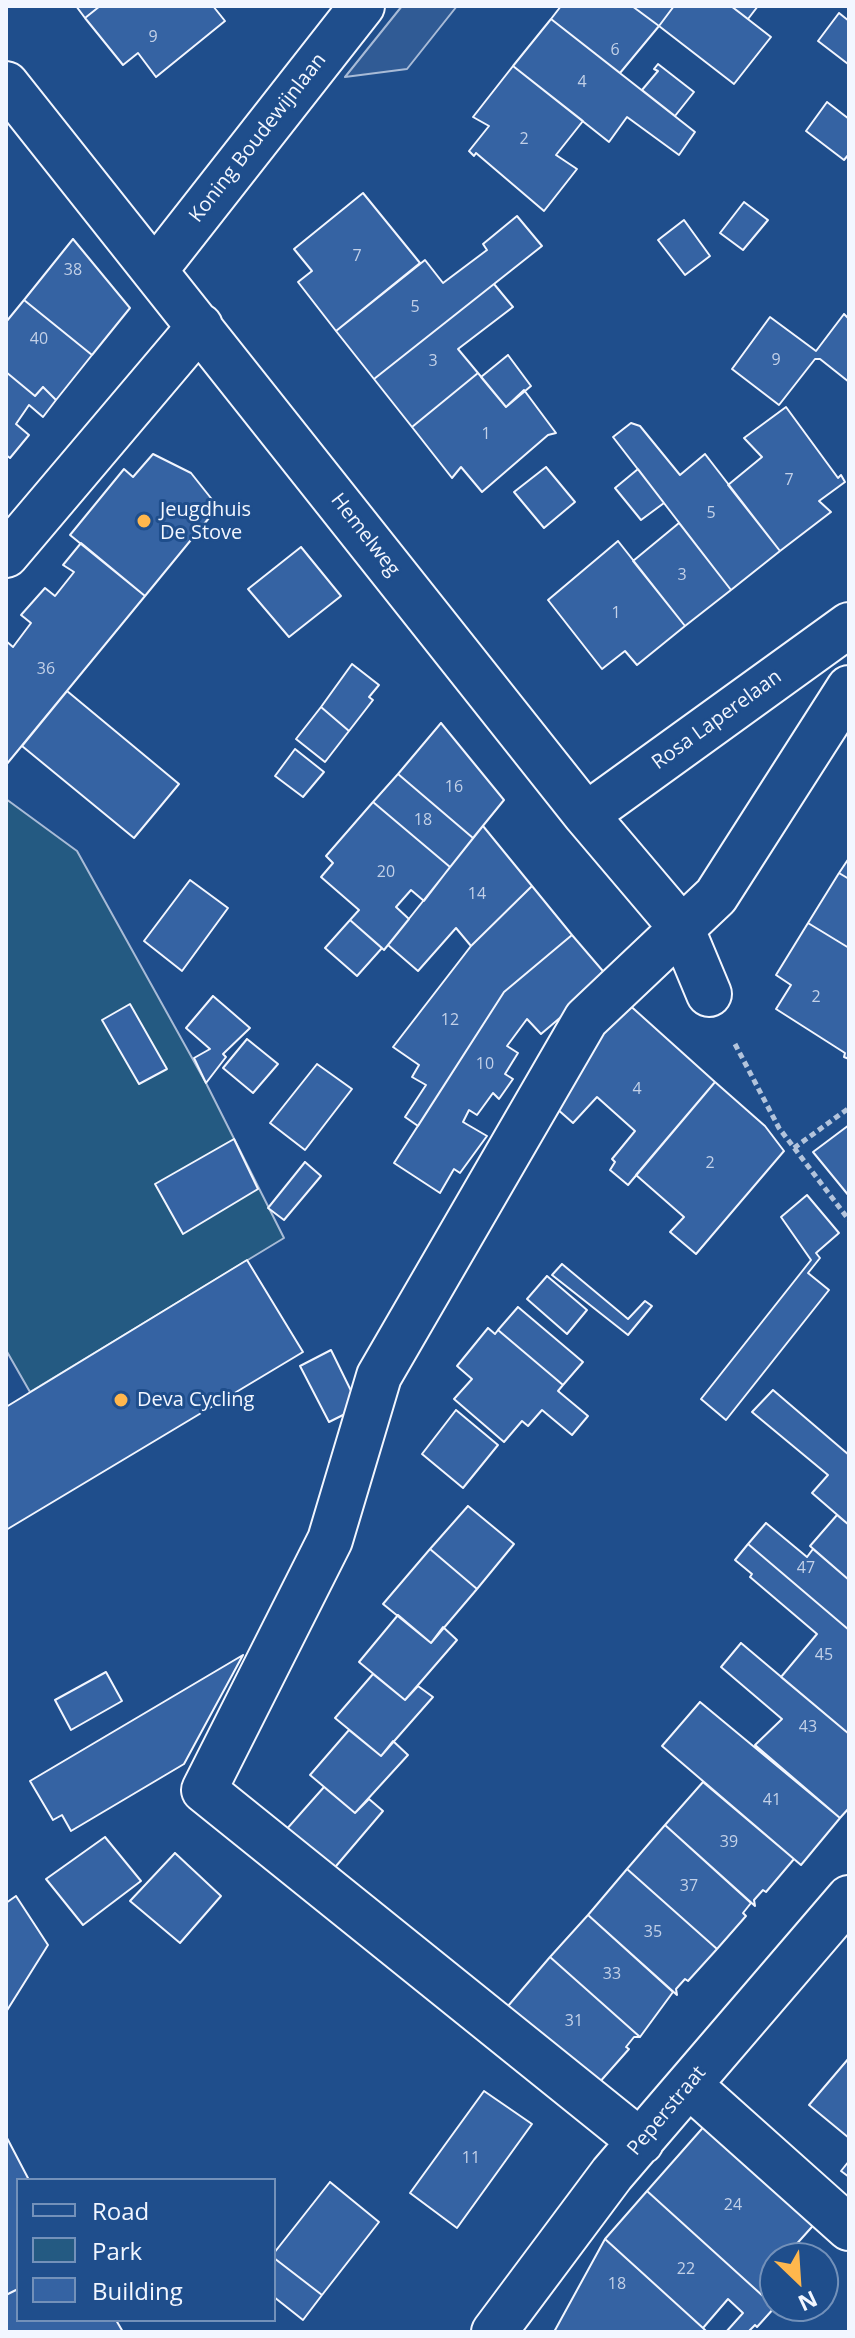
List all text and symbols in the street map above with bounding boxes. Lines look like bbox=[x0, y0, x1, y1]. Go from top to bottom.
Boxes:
house number: 9 bbox=[148, 27, 158, 47]
house number: 6 bbox=[610, 40, 620, 60]
street label: Koning Boudewijnlaan bbox=[185, 49, 331, 227]
house number: 4 bbox=[577, 72, 587, 92]
house number: 2 bbox=[519, 129, 529, 149]
house number: 7 bbox=[352, 246, 362, 266]
house number: 38 bbox=[64, 260, 82, 280]
house number: 5 bbox=[410, 297, 420, 317]
house number: 40 bbox=[30, 329, 48, 349]
house number: 9 bbox=[771, 350, 781, 370]
house number: 3 bbox=[428, 351, 438, 371]
house number: 1 bbox=[481, 424, 491, 444]
house number: 7 bbox=[784, 470, 794, 490]
street label: Hemelweg bbox=[325, 489, 405, 581]
place label: Jeugdhuis De Stove bbox=[160, 498, 251, 545]
house number: 5 bbox=[706, 503, 716, 523]
marker: Jeugdhuis De Stove bbox=[135, 512, 153, 530]
house number: 3 bbox=[677, 565, 687, 585]
house number: 1 bbox=[611, 603, 621, 623]
house number: 36 bbox=[37, 659, 55, 679]
street label: Rosa Laperelaan bbox=[648, 665, 786, 775]
house number: 16 bbox=[445, 777, 463, 797]
house number: 18 bbox=[414, 810, 432, 830]
house number: 20 bbox=[377, 862, 395, 882]
house number: 14 bbox=[468, 884, 486, 904]
house number: 2 bbox=[811, 987, 821, 1007]
house number: 12 bbox=[441, 1010, 459, 1030]
house number: 10 bbox=[476, 1054, 494, 1074]
house number: 4 bbox=[632, 1079, 642, 1099]
house number: 2 bbox=[705, 1153, 715, 1173]
place label: Deva Cycling bbox=[137, 1388, 254, 1412]
marker: Deva Cycling bbox=[112, 1391, 130, 1409]
house number: 47 bbox=[797, 1558, 815, 1578]
house number: 45 bbox=[815, 1645, 833, 1665]
house number: 43 bbox=[799, 1717, 817, 1737]
house number: 41 bbox=[763, 1790, 781, 1810]
house number: 39 bbox=[720, 1832, 738, 1852]
house number: 37 bbox=[680, 1876, 698, 1896]
house number: 35 bbox=[644, 1922, 662, 1942]
house number: 33 bbox=[603, 1964, 621, 1984]
house number: 31 bbox=[565, 2011, 583, 2031]
street label: Peperstraat bbox=[623, 2062, 711, 2160]
house number: 11 bbox=[462, 2148, 480, 2168]
legend bbox=[16, 2178, 276, 2322]
text: Road bbox=[92, 2194, 149, 2227]
house number: 24 bbox=[724, 2195, 742, 2215]
text: Park bbox=[92, 2234, 142, 2267]
north arrow bbox=[759, 2242, 839, 2322]
house number: 22 bbox=[677, 2259, 695, 2279]
text: Building bbox=[92, 2274, 183, 2307]
house number: 18 bbox=[608, 2274, 626, 2294]
text: N bbox=[794, 2285, 823, 2319]

